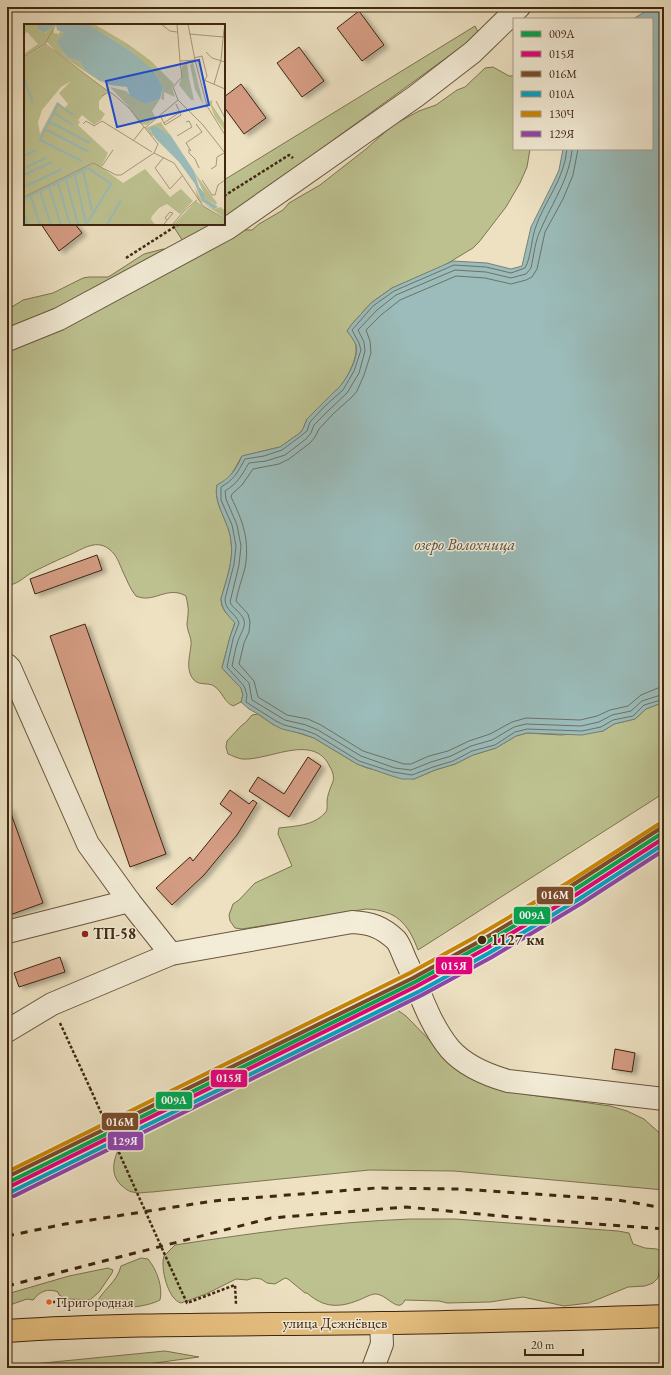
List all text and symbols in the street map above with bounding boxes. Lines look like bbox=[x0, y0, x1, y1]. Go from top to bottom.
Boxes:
legend bbox=[513, 18, 653, 150]
inset map bbox=[24, 24, 225, 225]
text: 009А bbox=[549, 26, 575, 42]
text: 015Я bbox=[549, 46, 574, 62]
text: 016М bbox=[549, 66, 577, 82]
text: 010А bbox=[549, 86, 575, 102]
text: 130Ч bbox=[549, 106, 574, 122]
text: 129Я bbox=[549, 126, 574, 142]
water label: озеро Волохница bbox=[415, 534, 515, 555]
line badge: 016М bbox=[536, 886, 574, 905]
text: 016М bbox=[541, 888, 569, 902]
line badge: 009А bbox=[513, 906, 551, 925]
text: 009А bbox=[519, 908, 545, 922]
place label: ТП-58 bbox=[93, 924, 136, 943]
marker: ТП-58 bbox=[80, 929, 90, 939]
place label: 1127 км bbox=[491, 930, 545, 949]
marker: 1127 км bbox=[476, 934, 488, 946]
line badge: 015Я bbox=[435, 956, 473, 975]
text: 015Я bbox=[441, 959, 467, 973]
line badge: 015Я bbox=[210, 1069, 248, 1088]
text: 015Я bbox=[216, 1071, 242, 1085]
line badge: 009А bbox=[155, 1091, 193, 1110]
text: 009А bbox=[161, 1093, 187, 1107]
line badge: 016М bbox=[101, 1112, 139, 1131]
text: 016М bbox=[106, 1115, 134, 1129]
line badge: 129Я bbox=[107, 1131, 144, 1151]
text: 129Я bbox=[112, 1134, 138, 1148]
place label: Пригородная bbox=[56, 1293, 134, 1311]
marker: Пригородная bbox=[44, 1297, 54, 1307]
street label: улица Дежнёвцев bbox=[283, 1313, 387, 1332]
scale bar bbox=[525, 1331, 583, 1357]
text: 20 m bbox=[531, 1337, 555, 1353]

